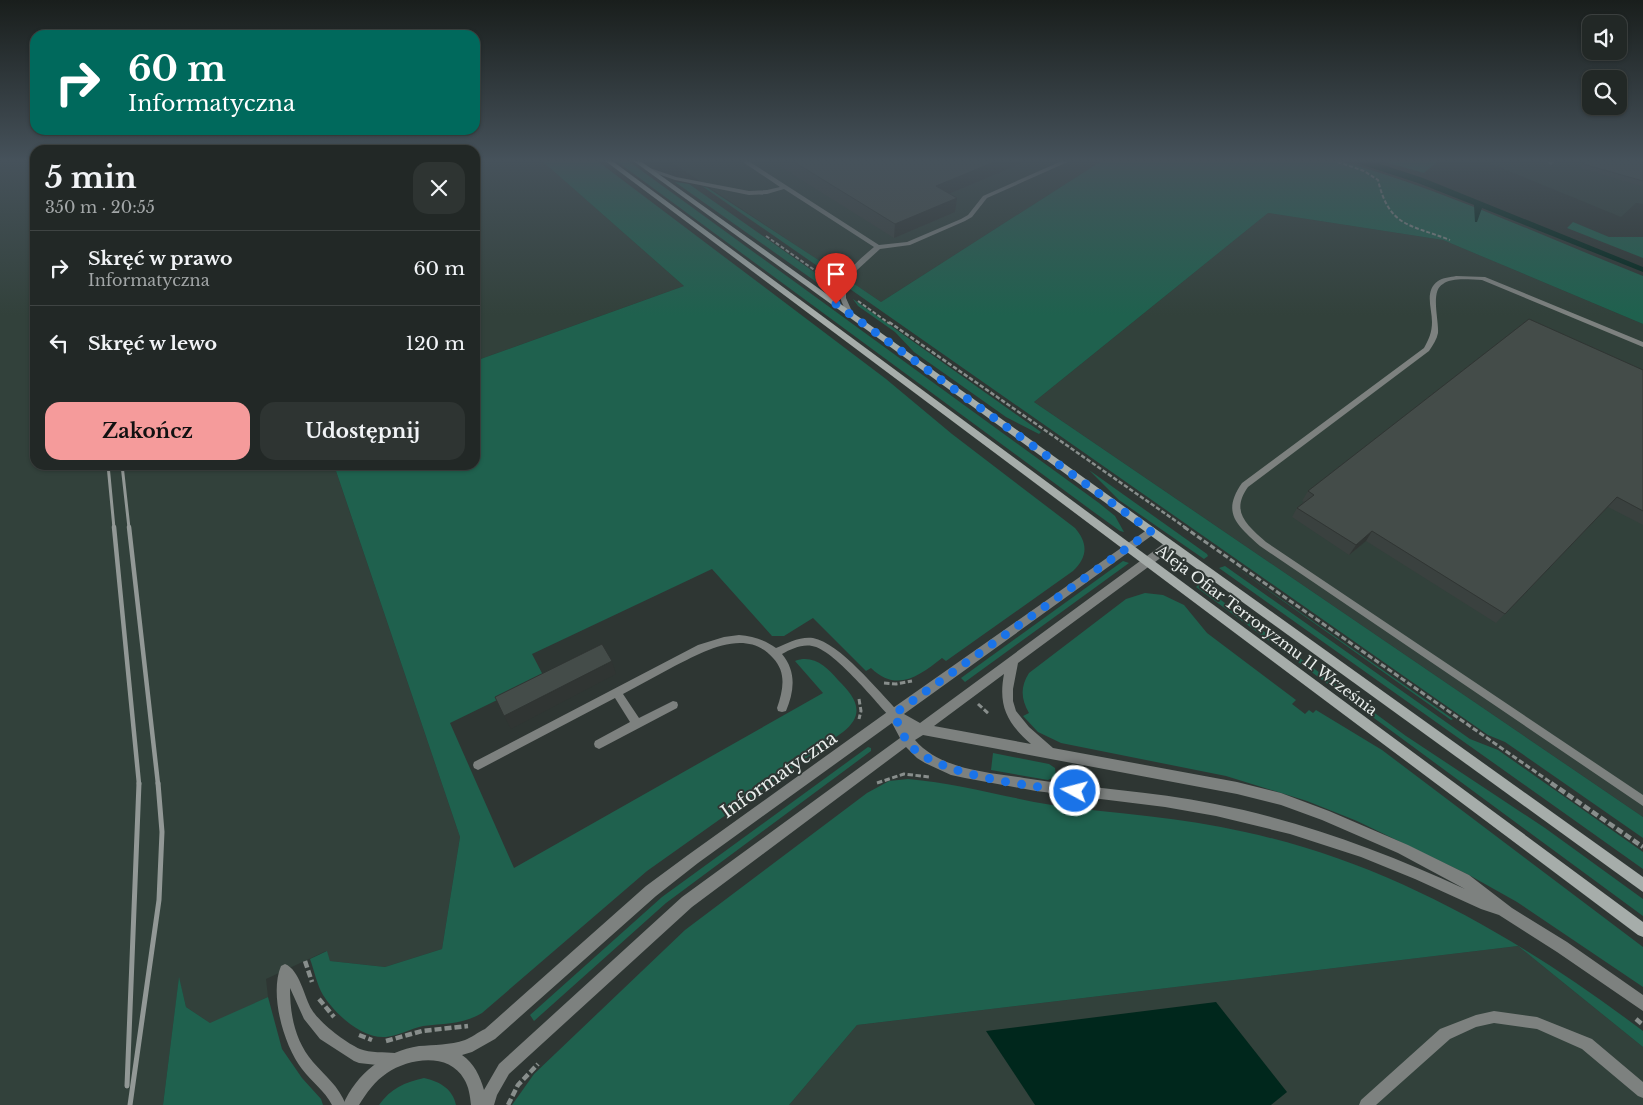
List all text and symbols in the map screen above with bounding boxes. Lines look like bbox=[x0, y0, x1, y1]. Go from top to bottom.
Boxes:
map controls bbox=[1582, 15, 1627, 115]
button: sound bbox=[1582, 15, 1627, 60]
text: 60 m bbox=[128, 47, 226, 90]
icon: right bbox=[45, 50, 110, 115]
button: search bbox=[1582, 70, 1627, 115]
text: Informatyczna bbox=[128, 90, 295, 117]
text: 5 min bbox=[45, 159, 137, 196]
button: close bbox=[413, 162, 465, 214]
text: 350 m · 20:55 bbox=[45, 197, 155, 217]
text: Skręć w prawo bbox=[88, 247, 233, 270]
pin bbox=[815, 253, 857, 304]
icon: right bbox=[45, 254, 73, 282]
text: 60 m bbox=[413, 257, 465, 280]
icon: arrive bbox=[822, 260, 850, 288]
text: Informatyczna bbox=[88, 270, 210, 290]
icon: left bbox=[45, 329, 73, 357]
text: Skręć w lewo bbox=[88, 332, 217, 355]
text: 120 m bbox=[405, 332, 465, 355]
button: Zakończ bbox=[45, 402, 250, 460]
button: Udostępnij bbox=[260, 402, 465, 460]
street label: Aleja Ofiar Terroryzmu 11 Września bbox=[1152, 540, 1382, 720]
street label: Informatyczna bbox=[717, 727, 841, 823]
position arrow bbox=[1048, 764, 1100, 816]

